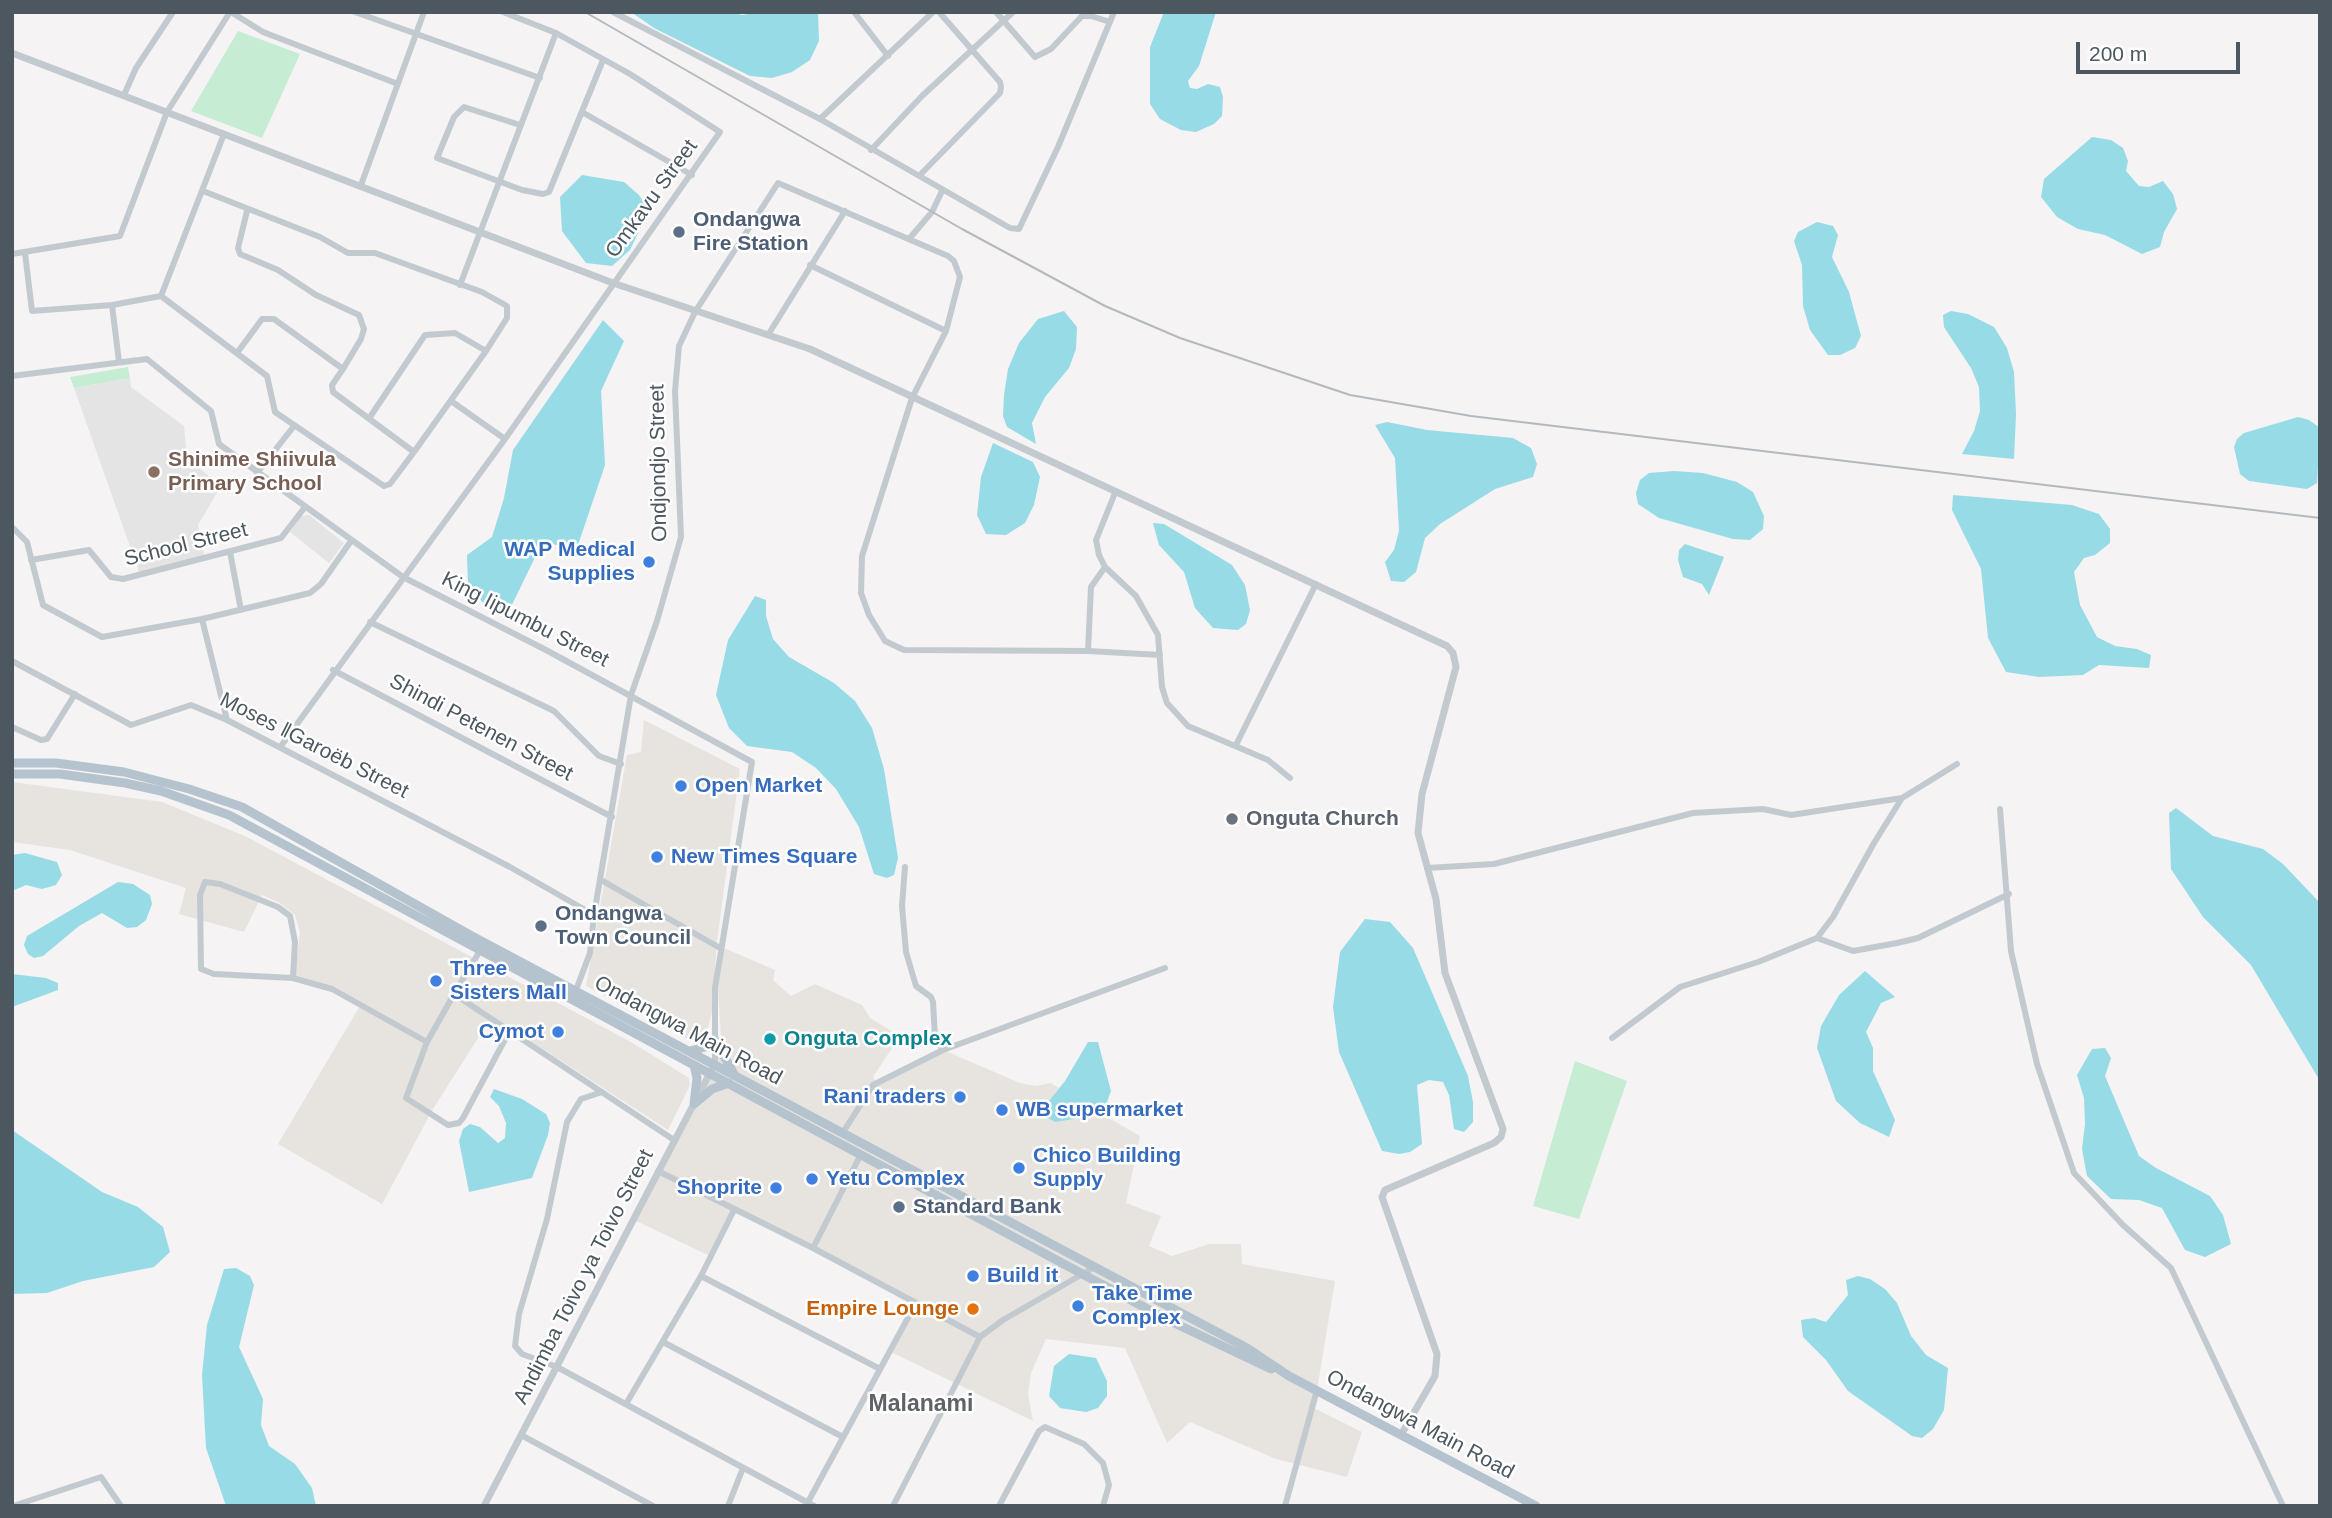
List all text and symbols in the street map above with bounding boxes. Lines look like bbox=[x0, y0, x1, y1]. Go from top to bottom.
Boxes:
scale bar bbox=[2080, 28, 2244, 72]
text: 200 m bbox=[2089, 42, 2147, 65]
street label: Omkavu Street bbox=[601, 135, 703, 263]
place label: Ondangwa Fire Station bbox=[693, 207, 809, 257]
marker: Ondangwa Fire Station bbox=[671, 224, 687, 240]
street label: Ondjondjo Street bbox=[645, 384, 673, 542]
place label: Shinime Shiivula Primary School bbox=[168, 447, 336, 497]
marker: Shinime Shiivula Primary School bbox=[146, 464, 162, 480]
street label: School Street bbox=[122, 518, 250, 572]
place label: WAP Medical Supplies bbox=[504, 537, 635, 587]
marker: WAP Medical Supplies bbox=[641, 554, 657, 570]
street label: King Iipumbu Street bbox=[437, 567, 613, 673]
street label: Shindi Petenen Street bbox=[385, 669, 577, 787]
street label: Moses ǁGaroëb Street bbox=[215, 687, 413, 805]
place label: Open Market bbox=[695, 773, 822, 799]
marker: Open Market bbox=[673, 778, 689, 794]
place label: Onguta Church bbox=[1246, 806, 1399, 832]
marker: Onguta Church bbox=[1224, 811, 1240, 827]
place label: New Times Square bbox=[671, 844, 857, 870]
marker: New Times Square bbox=[649, 849, 665, 865]
place label: Ondangwa Town Council bbox=[555, 901, 691, 951]
marker: Ondangwa Town Council bbox=[533, 918, 549, 934]
place label: Three Sisters Mall bbox=[450, 956, 567, 1006]
street label: Ondangwa Main Road bbox=[590, 971, 786, 1091]
marker: Three Sisters Mall bbox=[428, 973, 444, 989]
place label: Cymot bbox=[479, 1019, 544, 1045]
marker: Cymot bbox=[550, 1024, 566, 1040]
place label: Onguta Complex bbox=[784, 1026, 952, 1052]
marker: Onguta Complex bbox=[762, 1031, 778, 1047]
place label: Rani traders bbox=[823, 1084, 946, 1110]
marker: Rani traders bbox=[952, 1089, 968, 1105]
place label: WB supermarket bbox=[1016, 1097, 1183, 1123]
marker: WB supermarket bbox=[994, 1102, 1010, 1118]
place label: Chico Building Supply bbox=[1033, 1143, 1181, 1193]
street label: Andimba Toivo ya Toivo Street bbox=[509, 1145, 659, 1409]
marker: Chico Building Supply bbox=[1011, 1160, 1027, 1176]
place label: Yetu Complex bbox=[826, 1166, 965, 1192]
marker: Yetu Complex bbox=[804, 1171, 820, 1187]
place label: Shoprite bbox=[677, 1175, 762, 1201]
marker: Shoprite bbox=[768, 1180, 784, 1196]
place label: Standard Bank bbox=[913, 1194, 1061, 1220]
marker: Standard Bank bbox=[891, 1199, 907, 1215]
place label: Build it bbox=[987, 1263, 1058, 1289]
marker: Build it bbox=[965, 1268, 981, 1284]
place label: Take Time Complex bbox=[1092, 1281, 1193, 1331]
place label: Empire Lounge bbox=[806, 1296, 959, 1322]
marker: Take Time Complex bbox=[1070, 1298, 1086, 1314]
marker: Empire Lounge bbox=[965, 1301, 981, 1317]
street label: Ondangwa Main Road bbox=[1322, 1365, 1518, 1485]
district label: Malanami bbox=[869, 1391, 973, 1419]

